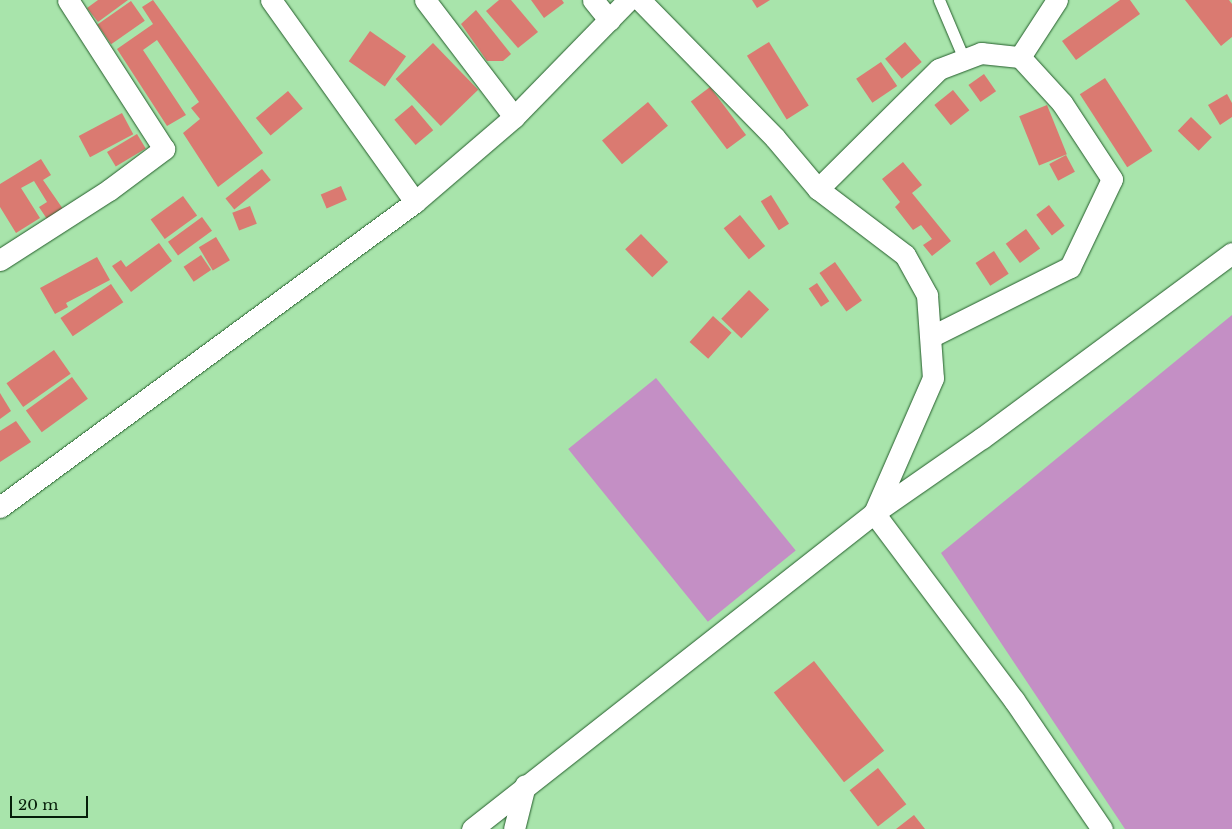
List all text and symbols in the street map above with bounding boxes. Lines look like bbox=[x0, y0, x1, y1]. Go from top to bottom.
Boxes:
scale bar bbox=[12, 786, 90, 818]
text: 20 m bbox=[18, 795, 58, 814]

